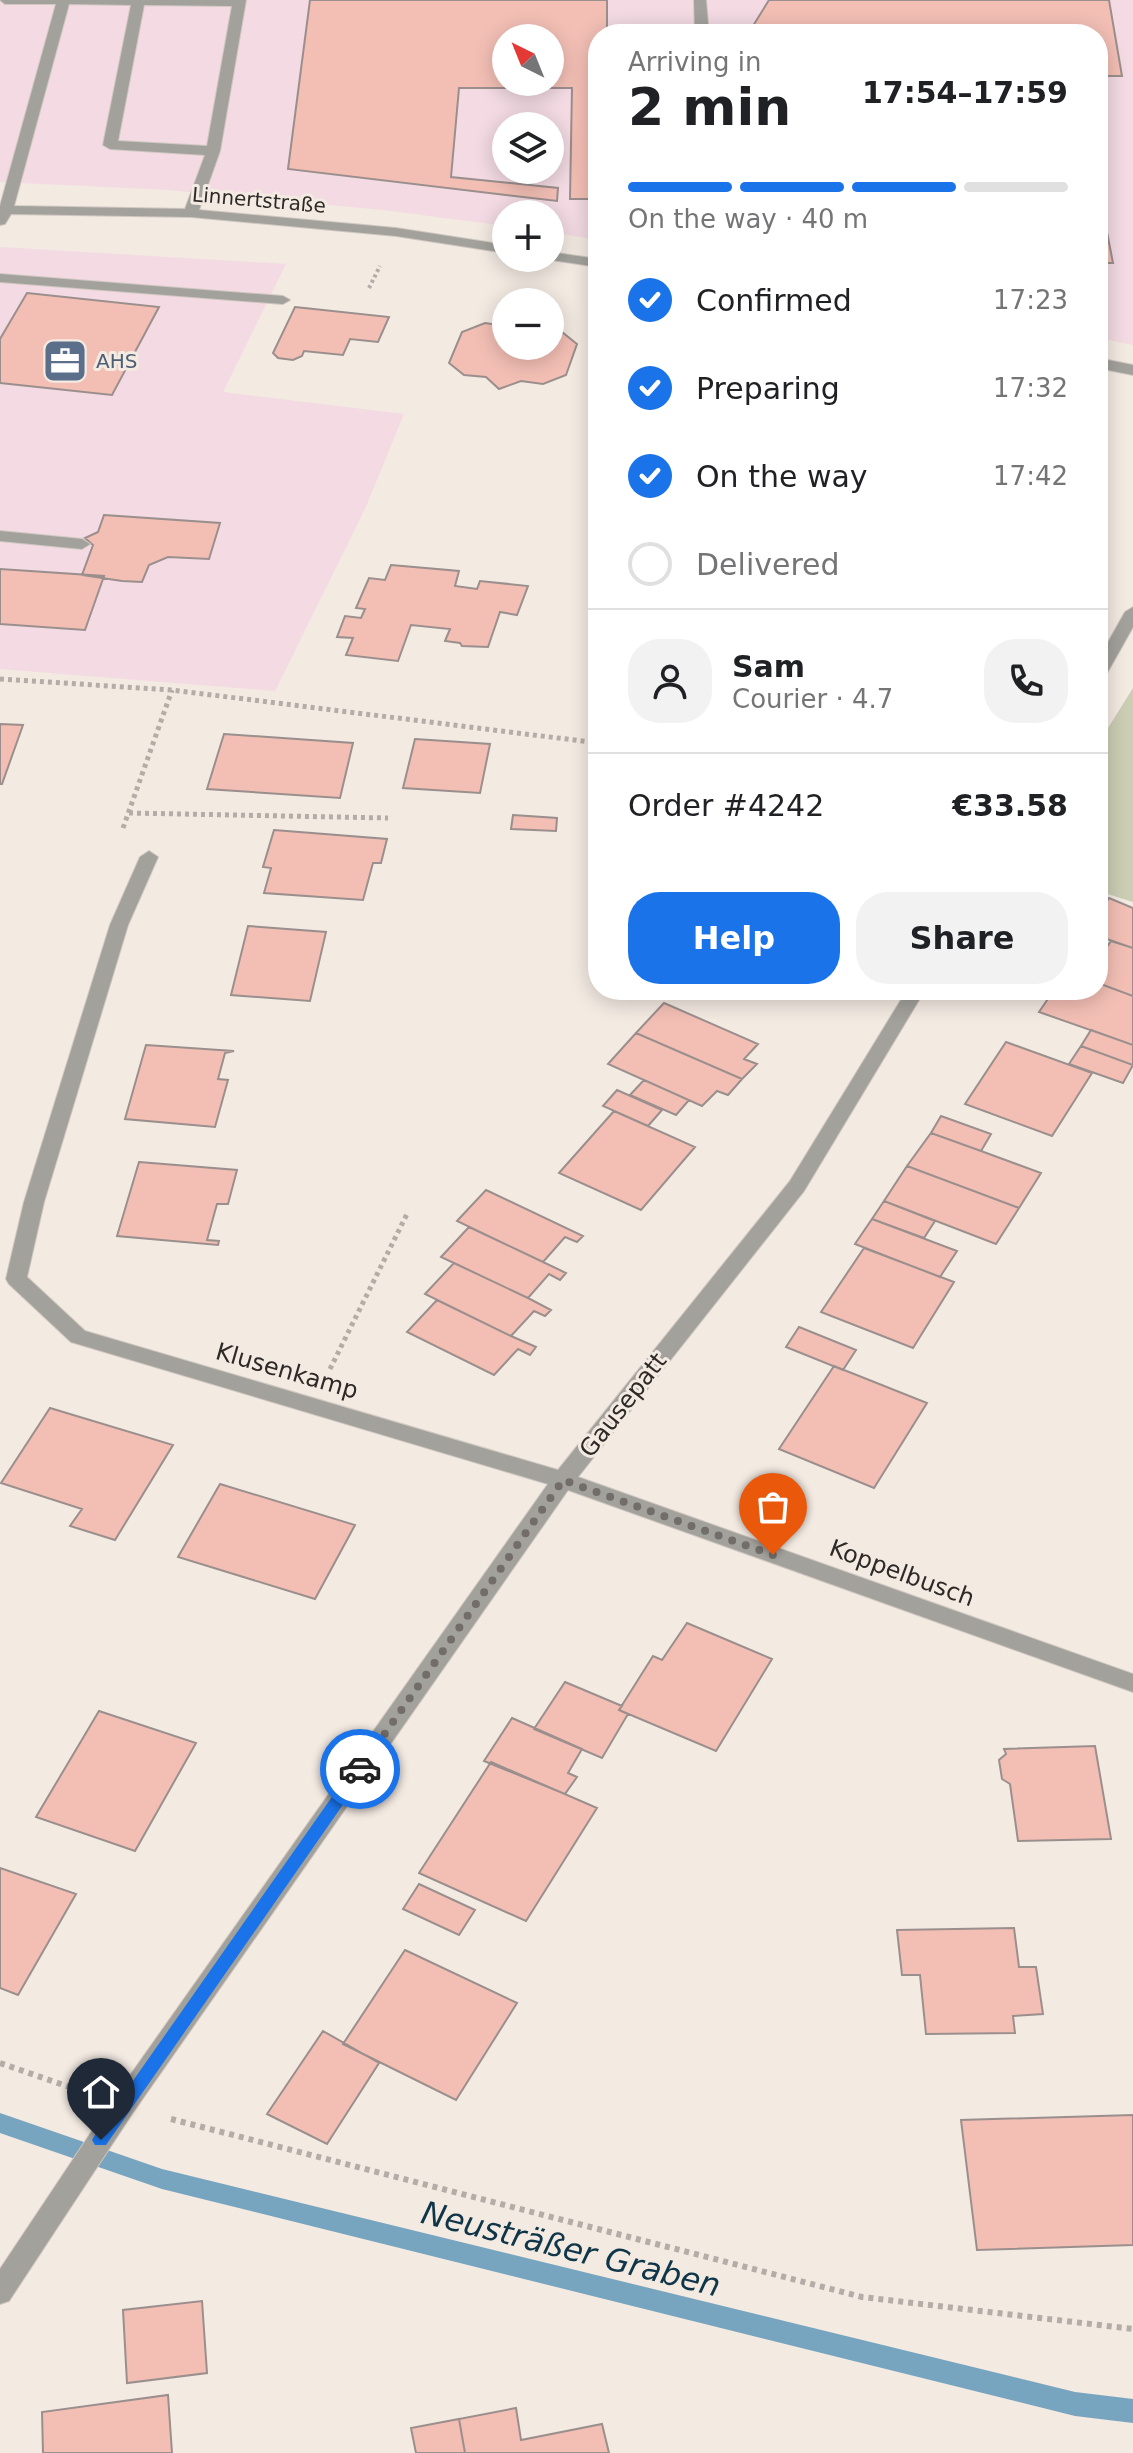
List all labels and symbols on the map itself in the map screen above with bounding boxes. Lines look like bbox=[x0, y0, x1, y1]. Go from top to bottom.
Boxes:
north arrow bbox=[492, 24, 564, 96]
street label: Linnertstraße bbox=[191, 182, 327, 218]
office icon: AHS bbox=[41, 337, 89, 385]
place label: AHS bbox=[96, 349, 137, 373]
street label: Klusenkamp bbox=[213, 1337, 361, 1405]
street label: Gausepatt bbox=[574, 1347, 672, 1463]
pin bbox=[739, 1473, 807, 1555]
street label: Koppelbusch bbox=[826, 1534, 978, 1612]
courier bbox=[320, 1729, 400, 1809]
pin bbox=[67, 2058, 135, 2140]
water label: Neusträßer Graben bbox=[418, 2193, 724, 2305]

